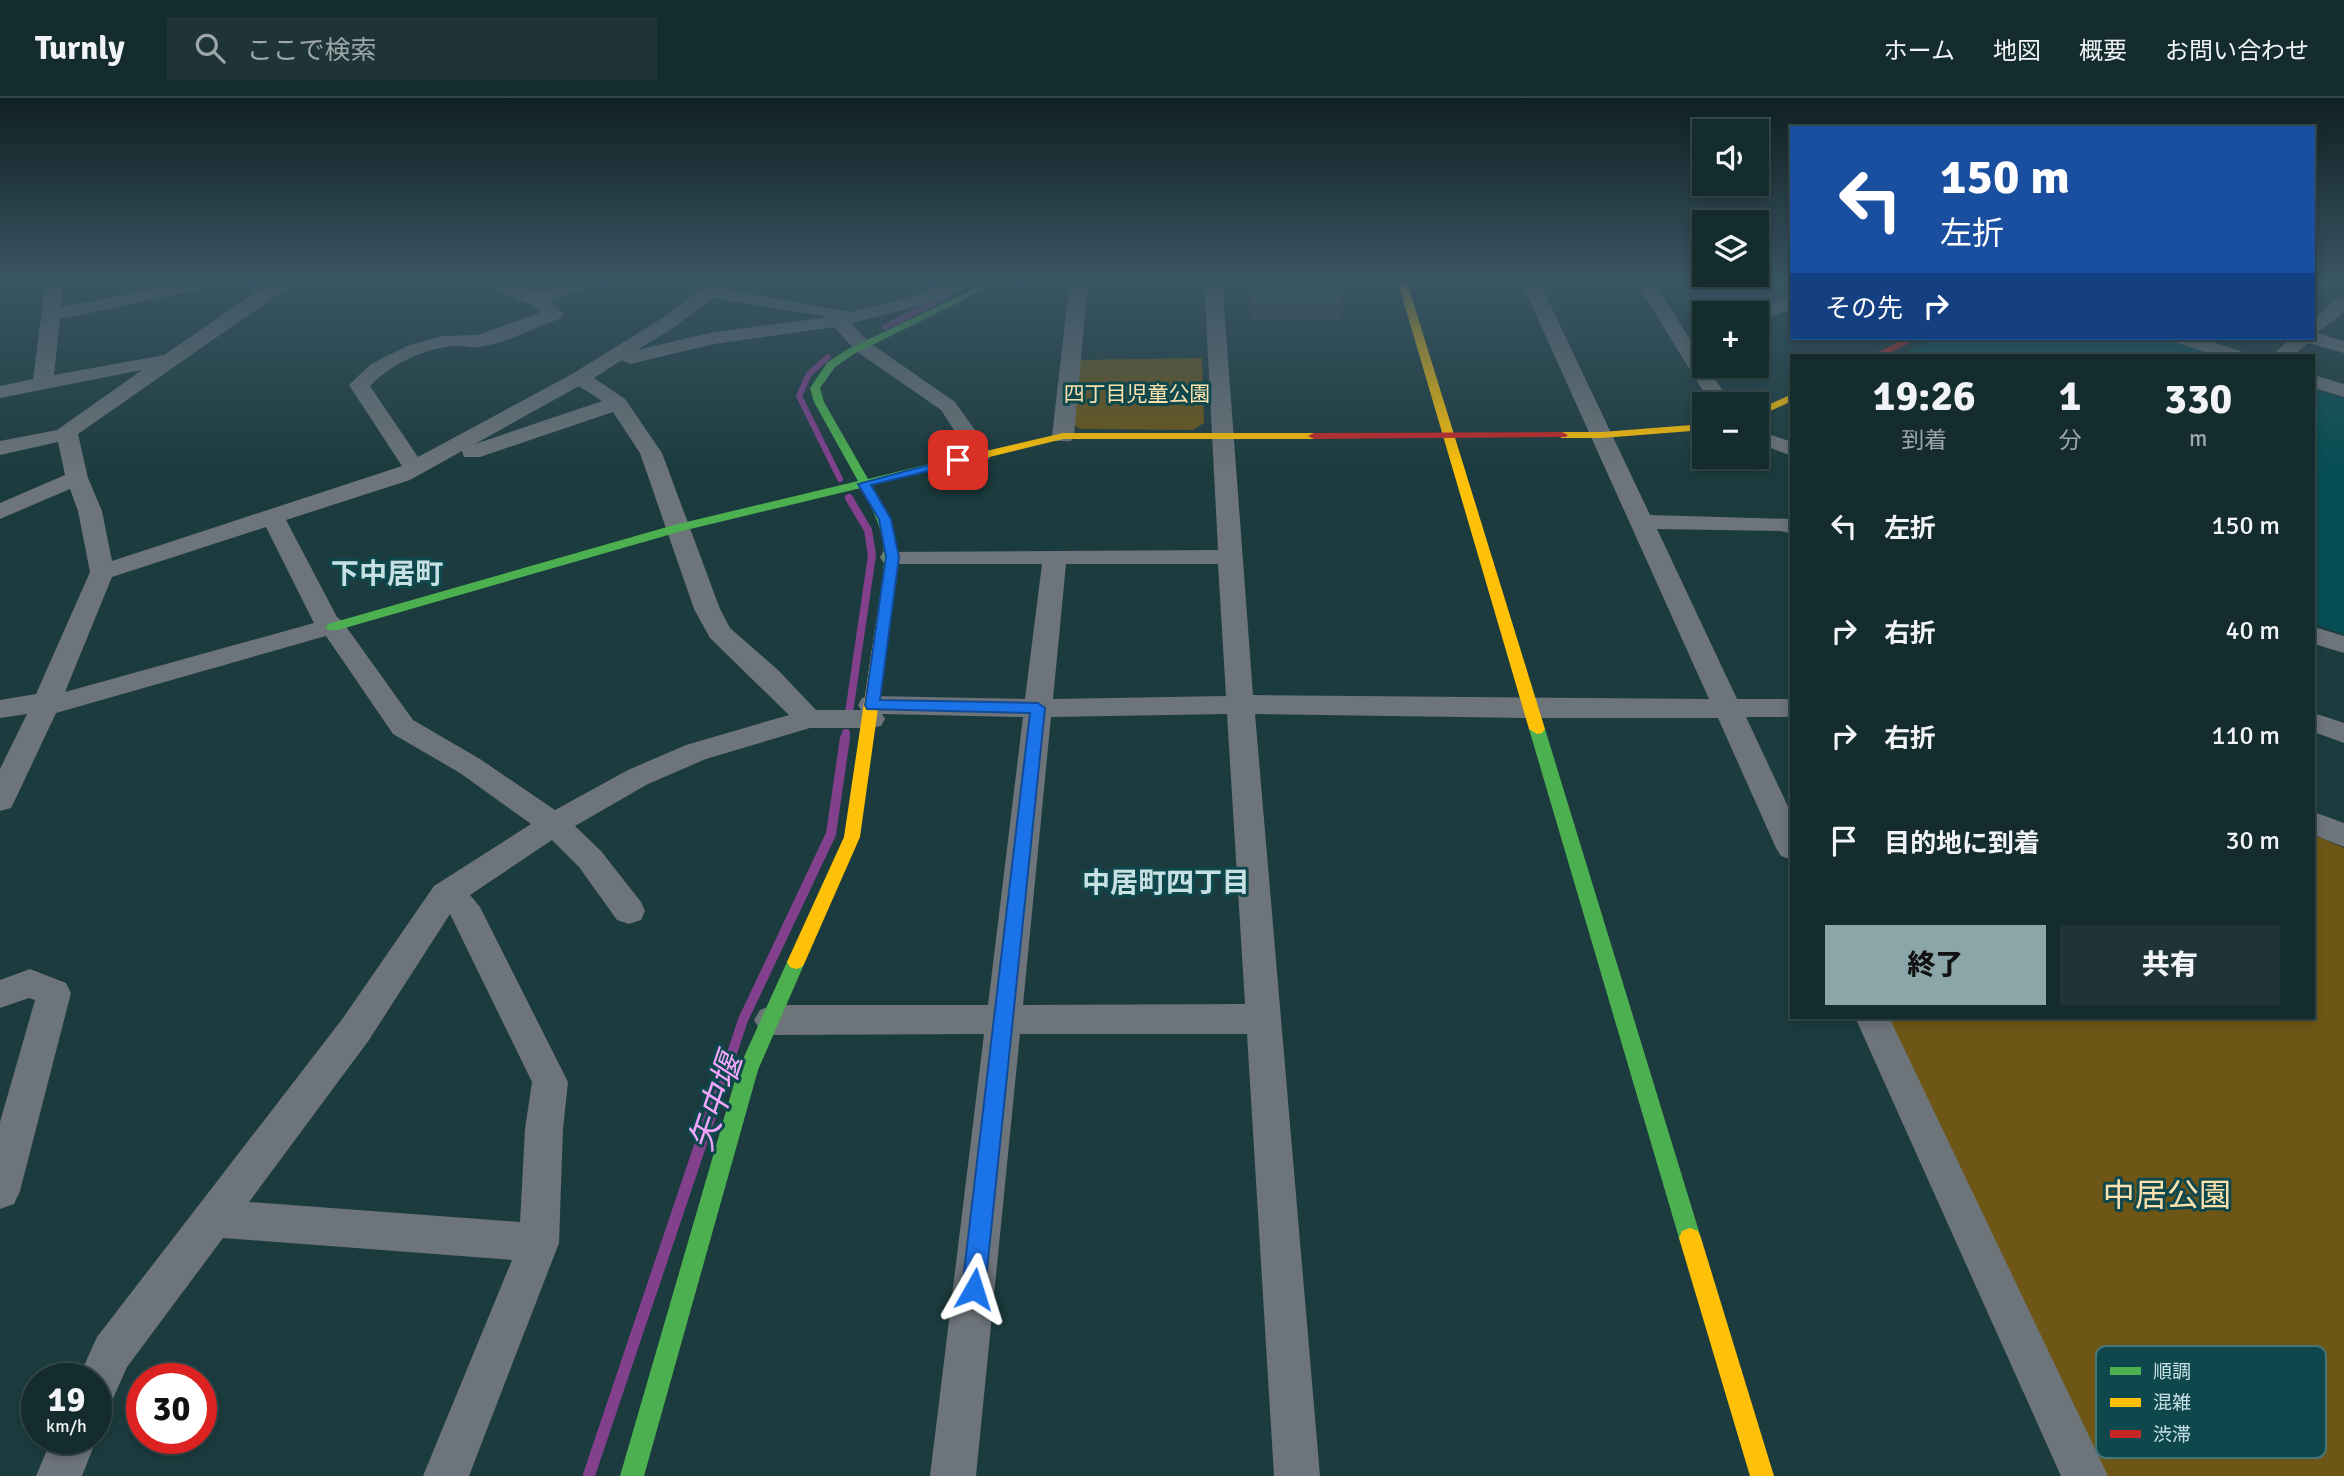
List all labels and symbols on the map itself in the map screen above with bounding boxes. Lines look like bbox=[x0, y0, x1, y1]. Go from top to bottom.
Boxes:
park label: 四丁目児童公園 bbox=[1064, 381, 1211, 407]
pin bbox=[928, 430, 988, 490]
district label: 下中居町 bbox=[331, 557, 443, 591]
district label: 中居町四丁目 bbox=[1082, 866, 1250, 900]
water label: 矢中堰 bbox=[681, 1044, 754, 1156]
park label: 中居公園 bbox=[2103, 1176, 2231, 1215]
position arrow bbox=[937, 1252, 1011, 1326]
legend bbox=[2096, 1346, 2326, 1458]
text: 順調 bbox=[2153, 1360, 2191, 1384]
speed limit sign: 30 bbox=[126, 1363, 217, 1454]
text: 混雑 bbox=[2153, 1391, 2191, 1415]
text: 渋滞 bbox=[2153, 1423, 2191, 1447]

